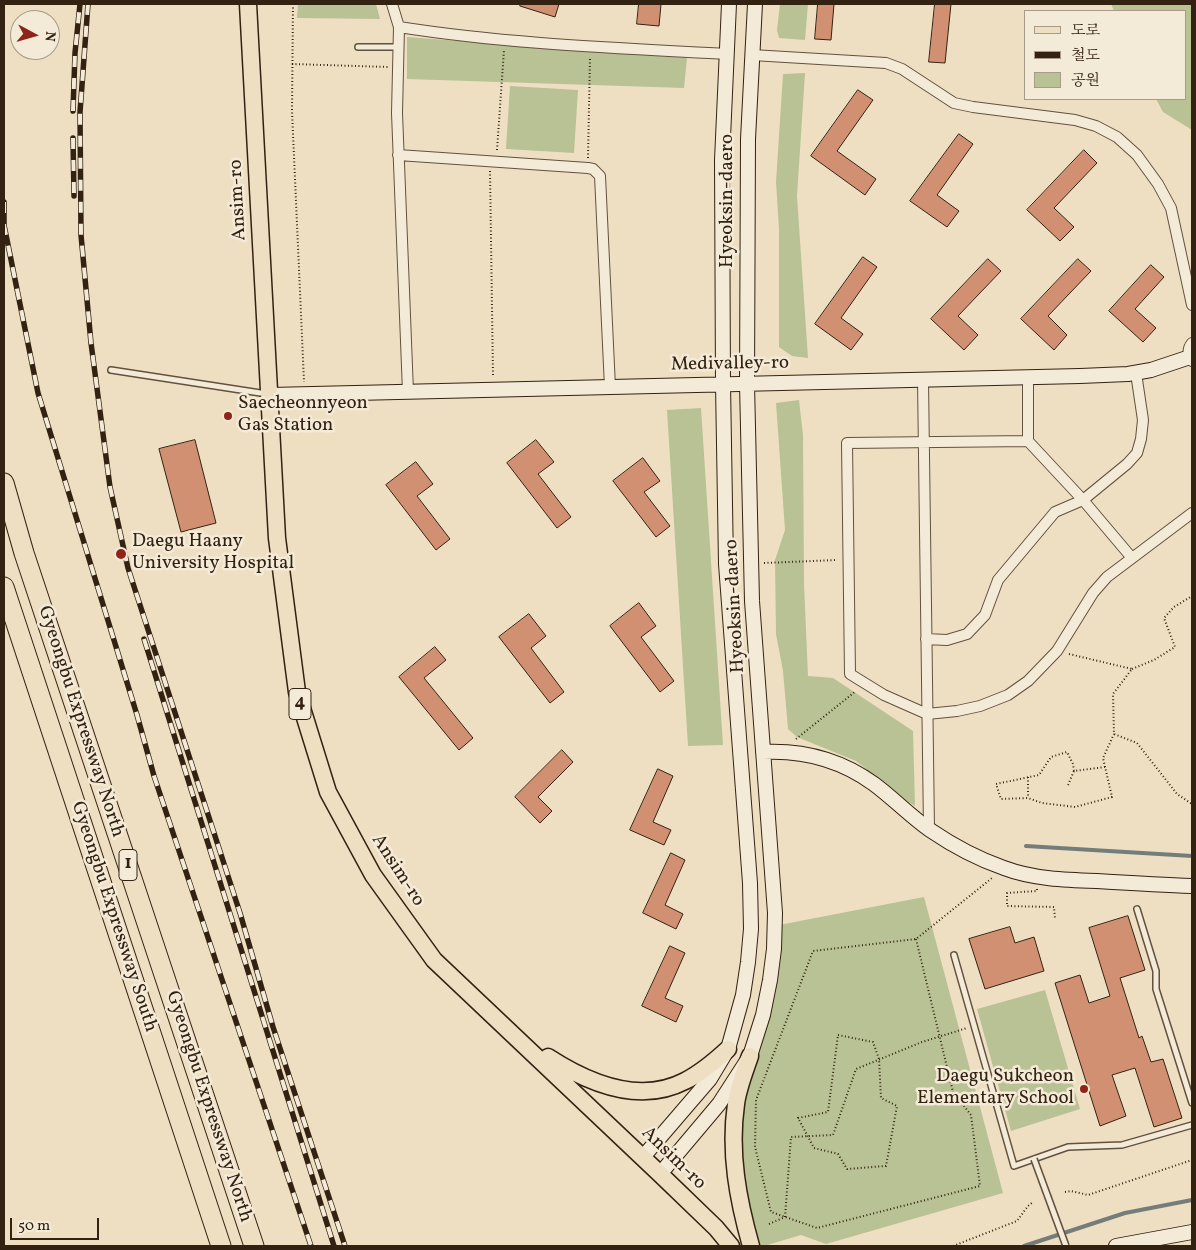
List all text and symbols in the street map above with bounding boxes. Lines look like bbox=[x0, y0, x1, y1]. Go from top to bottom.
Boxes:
north arrow bbox=[10, 10, 60, 60]
legend bbox=[1024, 10, 1186, 100]
text: 도로 bbox=[1071, 21, 1100, 42]
text: N bbox=[39, 30, 59, 43]
text: 철도 bbox=[1071, 46, 1100, 67]
text: 공원 bbox=[1071, 71, 1100, 92]
street label: Hyeoksin-daero bbox=[718, 134, 740, 268]
street label: Ansim-ro bbox=[225, 159, 253, 241]
street label: Medivalley-ro bbox=[671, 353, 789, 377]
place label: Saecheonnyeon Gas Station bbox=[238, 394, 368, 438]
marker: Saecheonnyeon Gas Station bbox=[222, 410, 234, 422]
place label: Daegu Haany University Hospital bbox=[132, 532, 294, 576]
street label: Hyeoksin-daero bbox=[721, 538, 751, 674]
marker: Daegu Haany University Hospital bbox=[114, 547, 128, 561]
street label: Gyeongbu Expressway North bbox=[32, 603, 128, 841]
road number: 4 bbox=[289, 689, 311, 720]
street label: Gyeongbu Expressway South bbox=[65, 799, 161, 1035]
street label: Ansim-ro bbox=[365, 831, 429, 911]
road number: 1 bbox=[119, 850, 137, 880]
street label: Gyeongbu Expressway North bbox=[160, 988, 256, 1226]
place label: Daegu Sukcheon Elementary School bbox=[917, 1067, 1074, 1111]
marker: Daegu Sukcheon Elementary School bbox=[1078, 1083, 1090, 1095]
street label: Ansim-ro bbox=[636, 1123, 710, 1195]
scale bar bbox=[12, 1208, 101, 1240]
text: 50 m bbox=[18, 1216, 50, 1237]

